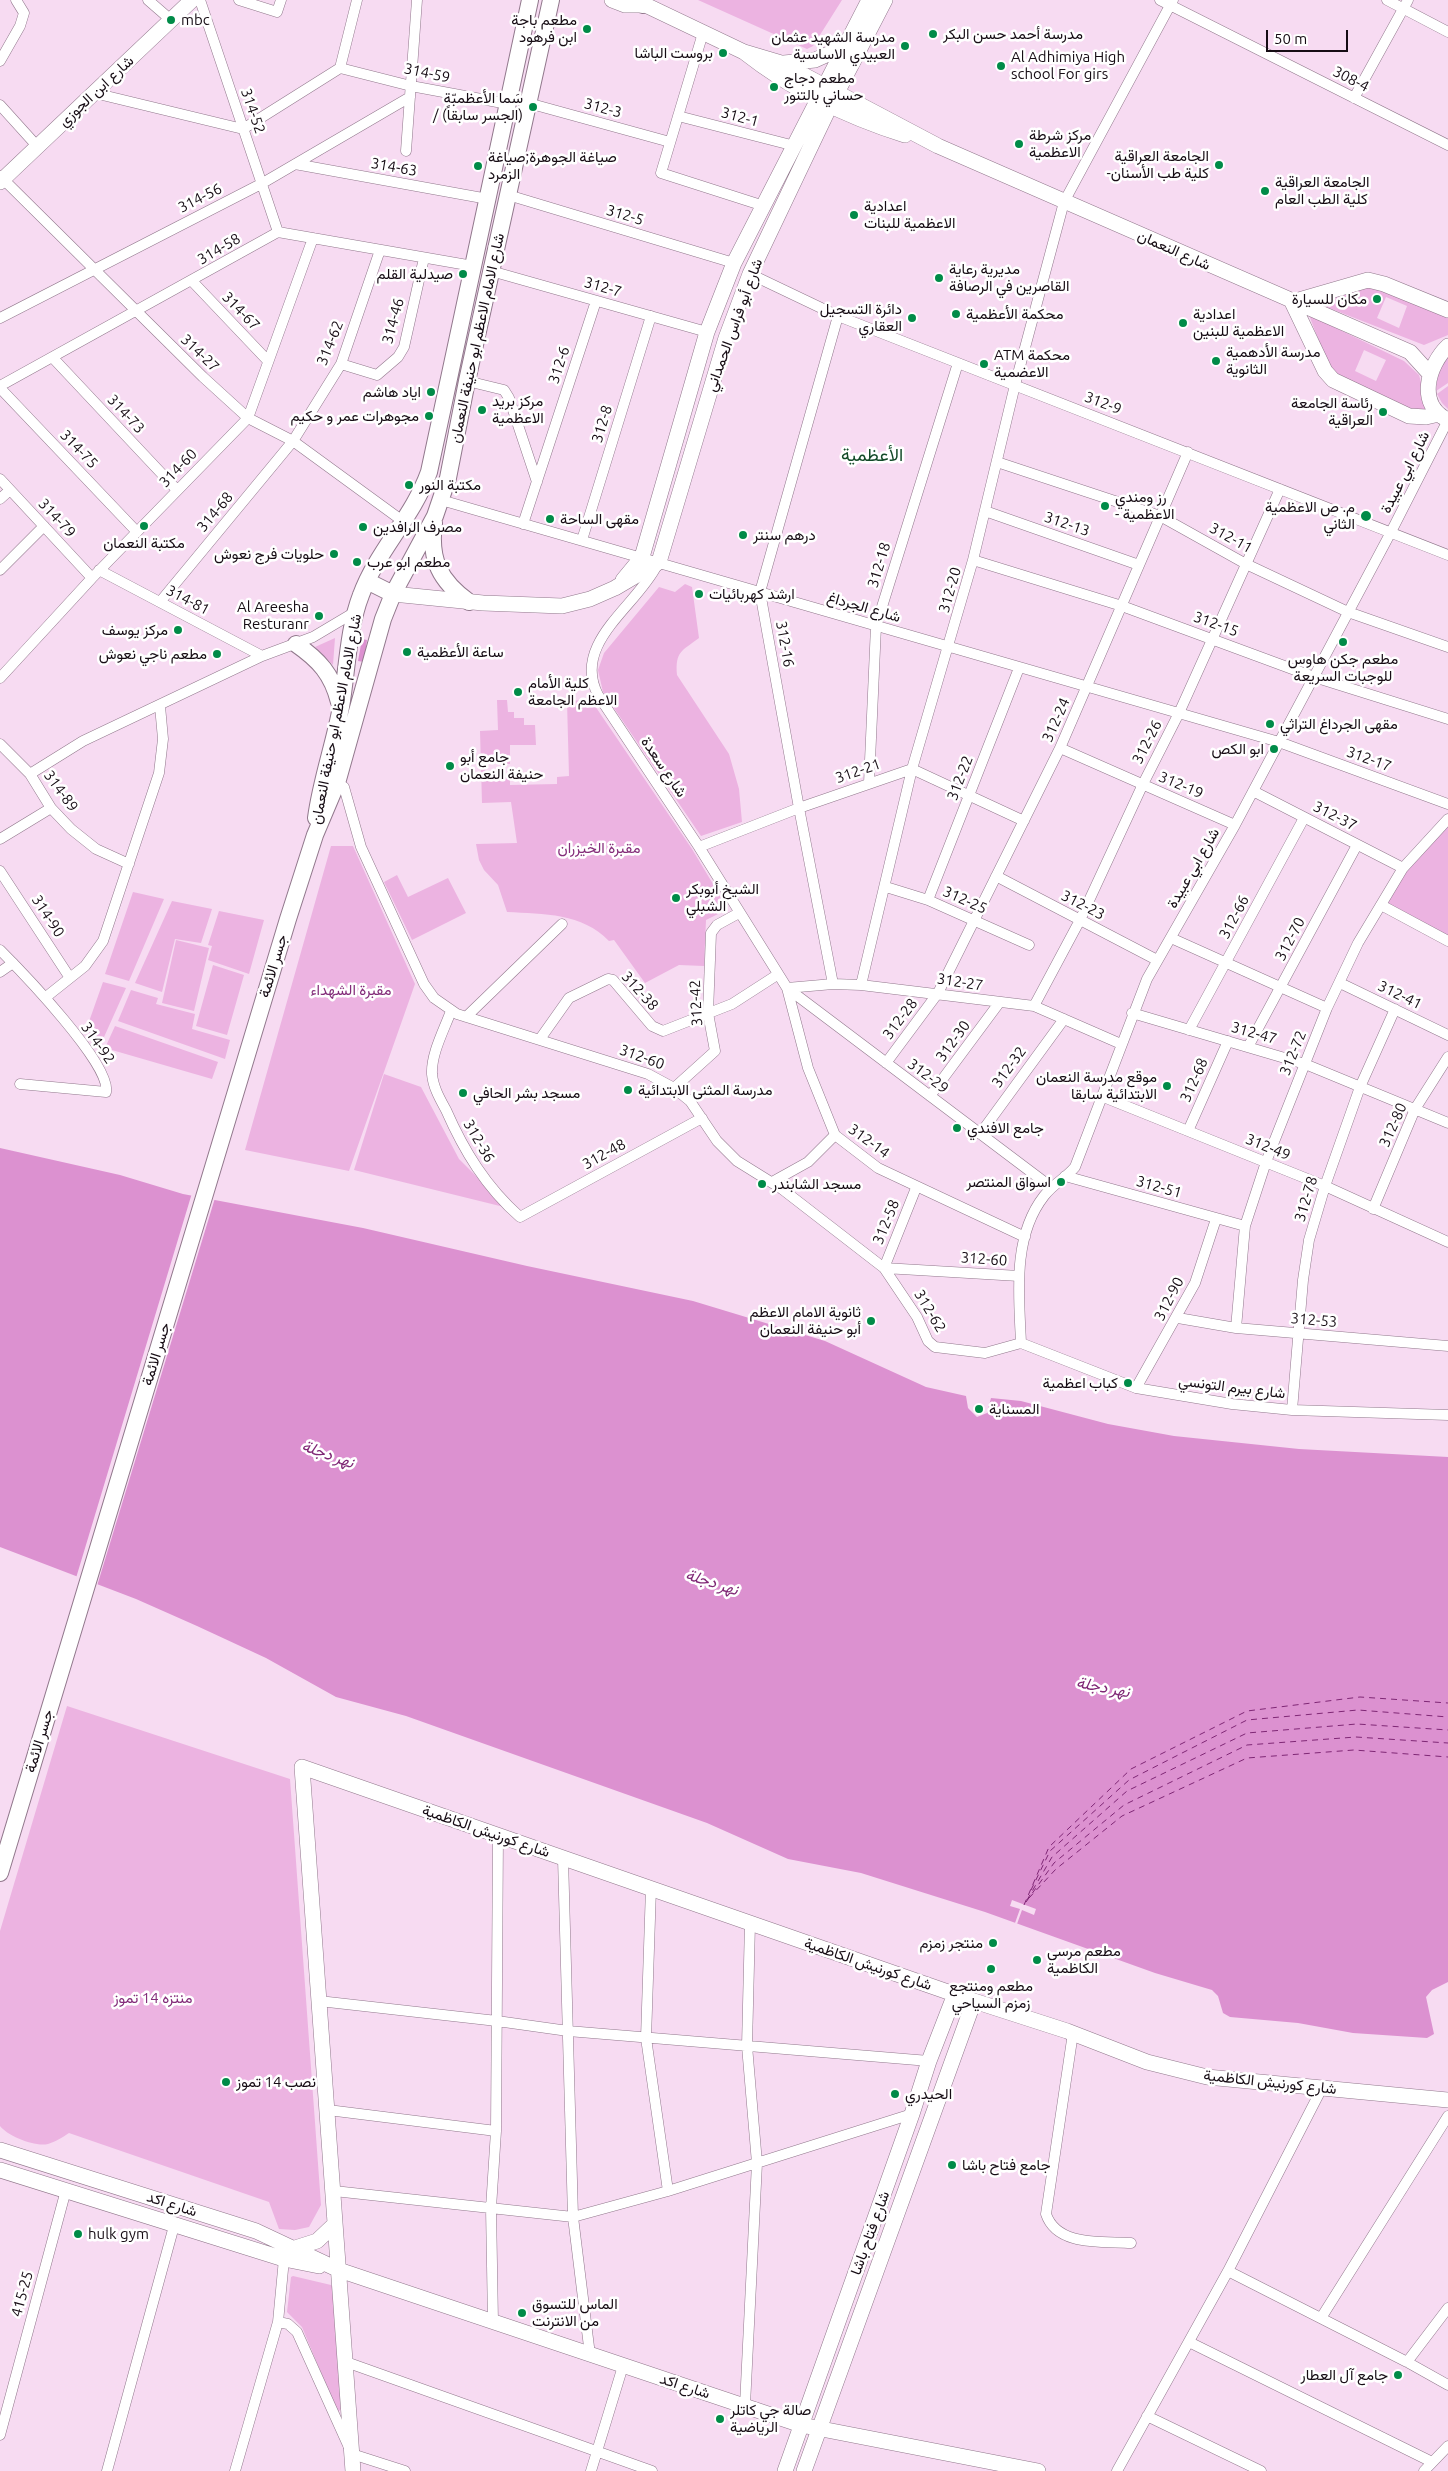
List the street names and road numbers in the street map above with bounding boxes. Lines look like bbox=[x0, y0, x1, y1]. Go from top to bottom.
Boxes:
street label: شارع ابن الجوزي bbox=[55, 52, 137, 130]
street label: 314-59 bbox=[402, 59, 452, 87]
street label: 308-4 bbox=[1330, 62, 1372, 96]
street label: 314-52 bbox=[237, 86, 269, 136]
street label: 312-3 bbox=[582, 94, 624, 122]
street label: 312-1 bbox=[719, 103, 761, 131]
street label: 314-63 bbox=[369, 154, 419, 180]
street label: 314-56 bbox=[175, 179, 225, 217]
street label: 312-5 bbox=[604, 201, 646, 229]
street label: شارع النعمان bbox=[1135, 226, 1213, 274]
street label: 314-58 bbox=[194, 230, 244, 268]
street label: شارع الامام الاعظم ابو حنيفة النعمان bbox=[446, 231, 508, 445]
street label: شارع أبو فراس الحمداني bbox=[702, 256, 766, 394]
street label: 312-7 bbox=[582, 273, 624, 301]
street label: 314-67 bbox=[218, 288, 264, 334]
street label: 314-46 bbox=[378, 296, 408, 346]
street label: 314-62 bbox=[313, 318, 347, 368]
street label: 314-27 bbox=[177, 330, 223, 376]
street label: 312-6 bbox=[545, 344, 573, 386]
street label: 312-9 bbox=[1082, 388, 1124, 418]
street label: 314-73 bbox=[104, 391, 148, 437]
street label: 312-8 bbox=[588, 403, 616, 445]
street label: 314-75 bbox=[56, 426, 102, 472]
street label: شارع ابي عبيدة bbox=[1377, 428, 1433, 516]
street label: 314-60 bbox=[155, 445, 201, 491]
street label: 314-68 bbox=[193, 488, 237, 536]
street label: 314-79 bbox=[35, 495, 79, 541]
street label: 312-13 bbox=[1042, 508, 1092, 540]
street label: 312-11 bbox=[1206, 519, 1256, 557]
street label: 312-18 bbox=[864, 540, 894, 590]
street label: 312-20 bbox=[935, 565, 965, 615]
street label: 314-81 bbox=[163, 581, 213, 619]
street label: شارع الجرداغ bbox=[825, 588, 903, 626]
street label: 312-15 bbox=[1191, 608, 1241, 640]
street label: شارع الامام الاعظم ابو حنيفة النعمان bbox=[307, 612, 365, 826]
street label: 312-16 bbox=[772, 619, 798, 669]
street label: 312-24 bbox=[1038, 695, 1074, 745]
street label: 312-26 bbox=[1128, 717, 1166, 767]
street label: شارع سعدة bbox=[637, 733, 691, 801]
street label: 312-17 bbox=[1344, 743, 1394, 775]
street label: 312-22 bbox=[943, 753, 977, 803]
street label: 312-21 bbox=[833, 755, 883, 787]
street label: 314-89 bbox=[40, 767, 82, 815]
street label: 312-19 bbox=[1156, 768, 1206, 802]
street label: 312-37 bbox=[1310, 797, 1360, 835]
street label: شارع ابي عبيدة bbox=[1163, 825, 1223, 911]
street label: 312-25 bbox=[940, 882, 990, 918]
street label: 312-23 bbox=[1058, 886, 1108, 924]
street label: 314-90 bbox=[28, 892, 68, 940]
street label: 312-66 bbox=[1215, 892, 1253, 942]
street label: 312-70 bbox=[1271, 914, 1309, 964]
street label: جسر الائمة bbox=[255, 932, 291, 1000]
street label: 312-38 bbox=[618, 968, 662, 1014]
street label: 312-27 bbox=[936, 969, 984, 995]
street label: 312-41 bbox=[1375, 977, 1425, 1013]
street label: 312-42 bbox=[686, 979, 706, 1027]
street label: 312-28 bbox=[879, 995, 921, 1043]
street label: 312-30 bbox=[932, 1017, 974, 1065]
street label: 312-47 bbox=[1229, 1018, 1279, 1048]
street label: 314-92 bbox=[77, 1019, 119, 1067]
street label: 312-72 bbox=[1276, 1028, 1310, 1078]
street label: 312-60 bbox=[617, 1041, 667, 1073]
street label: 312-32 bbox=[988, 1043, 1030, 1091]
street label: 312-29 bbox=[904, 1055, 952, 1097]
street label: 312-68 bbox=[1176, 1055, 1212, 1105]
street label: 312-80 bbox=[1375, 1100, 1411, 1150]
street label: 312-36 bbox=[460, 1116, 498, 1166]
street label: 312-14 bbox=[845, 1120, 893, 1162]
street label: 312-49 bbox=[1243, 1130, 1293, 1164]
street label: 312-48 bbox=[579, 1135, 629, 1173]
street label: 312-51 bbox=[1134, 1172, 1184, 1202]
street label: 312-78 bbox=[1291, 1174, 1321, 1224]
street label: 312-58 bbox=[869, 1197, 903, 1247]
street label: 312-60 bbox=[960, 1248, 1008, 1270]
street label: 312-90 bbox=[1150, 1274, 1188, 1324]
street label: 312-62 bbox=[910, 1286, 950, 1336]
street label: 312-53 bbox=[1290, 1309, 1338, 1331]
street label: جسر الائمة bbox=[138, 1320, 174, 1388]
street label: شارع بيرم التونسي bbox=[1178, 1372, 1286, 1402]
street label: جسر الائمة bbox=[21, 1707, 57, 1775]
street label: شارع كورنيش الكاظمية bbox=[420, 1801, 552, 1861]
street label: شارع كورنيش الكاظمية bbox=[802, 1934, 934, 1994]
street label: شارع كورنيش الكاظمية bbox=[1203, 2066, 1337, 2098]
street label: شارع اكد bbox=[145, 2187, 199, 2221]
street label: شارع فتاح باشا bbox=[847, 2189, 893, 2277]
street label: 415-25 bbox=[7, 2269, 37, 2319]
street label: شارع اكد bbox=[658, 2369, 712, 2403]

